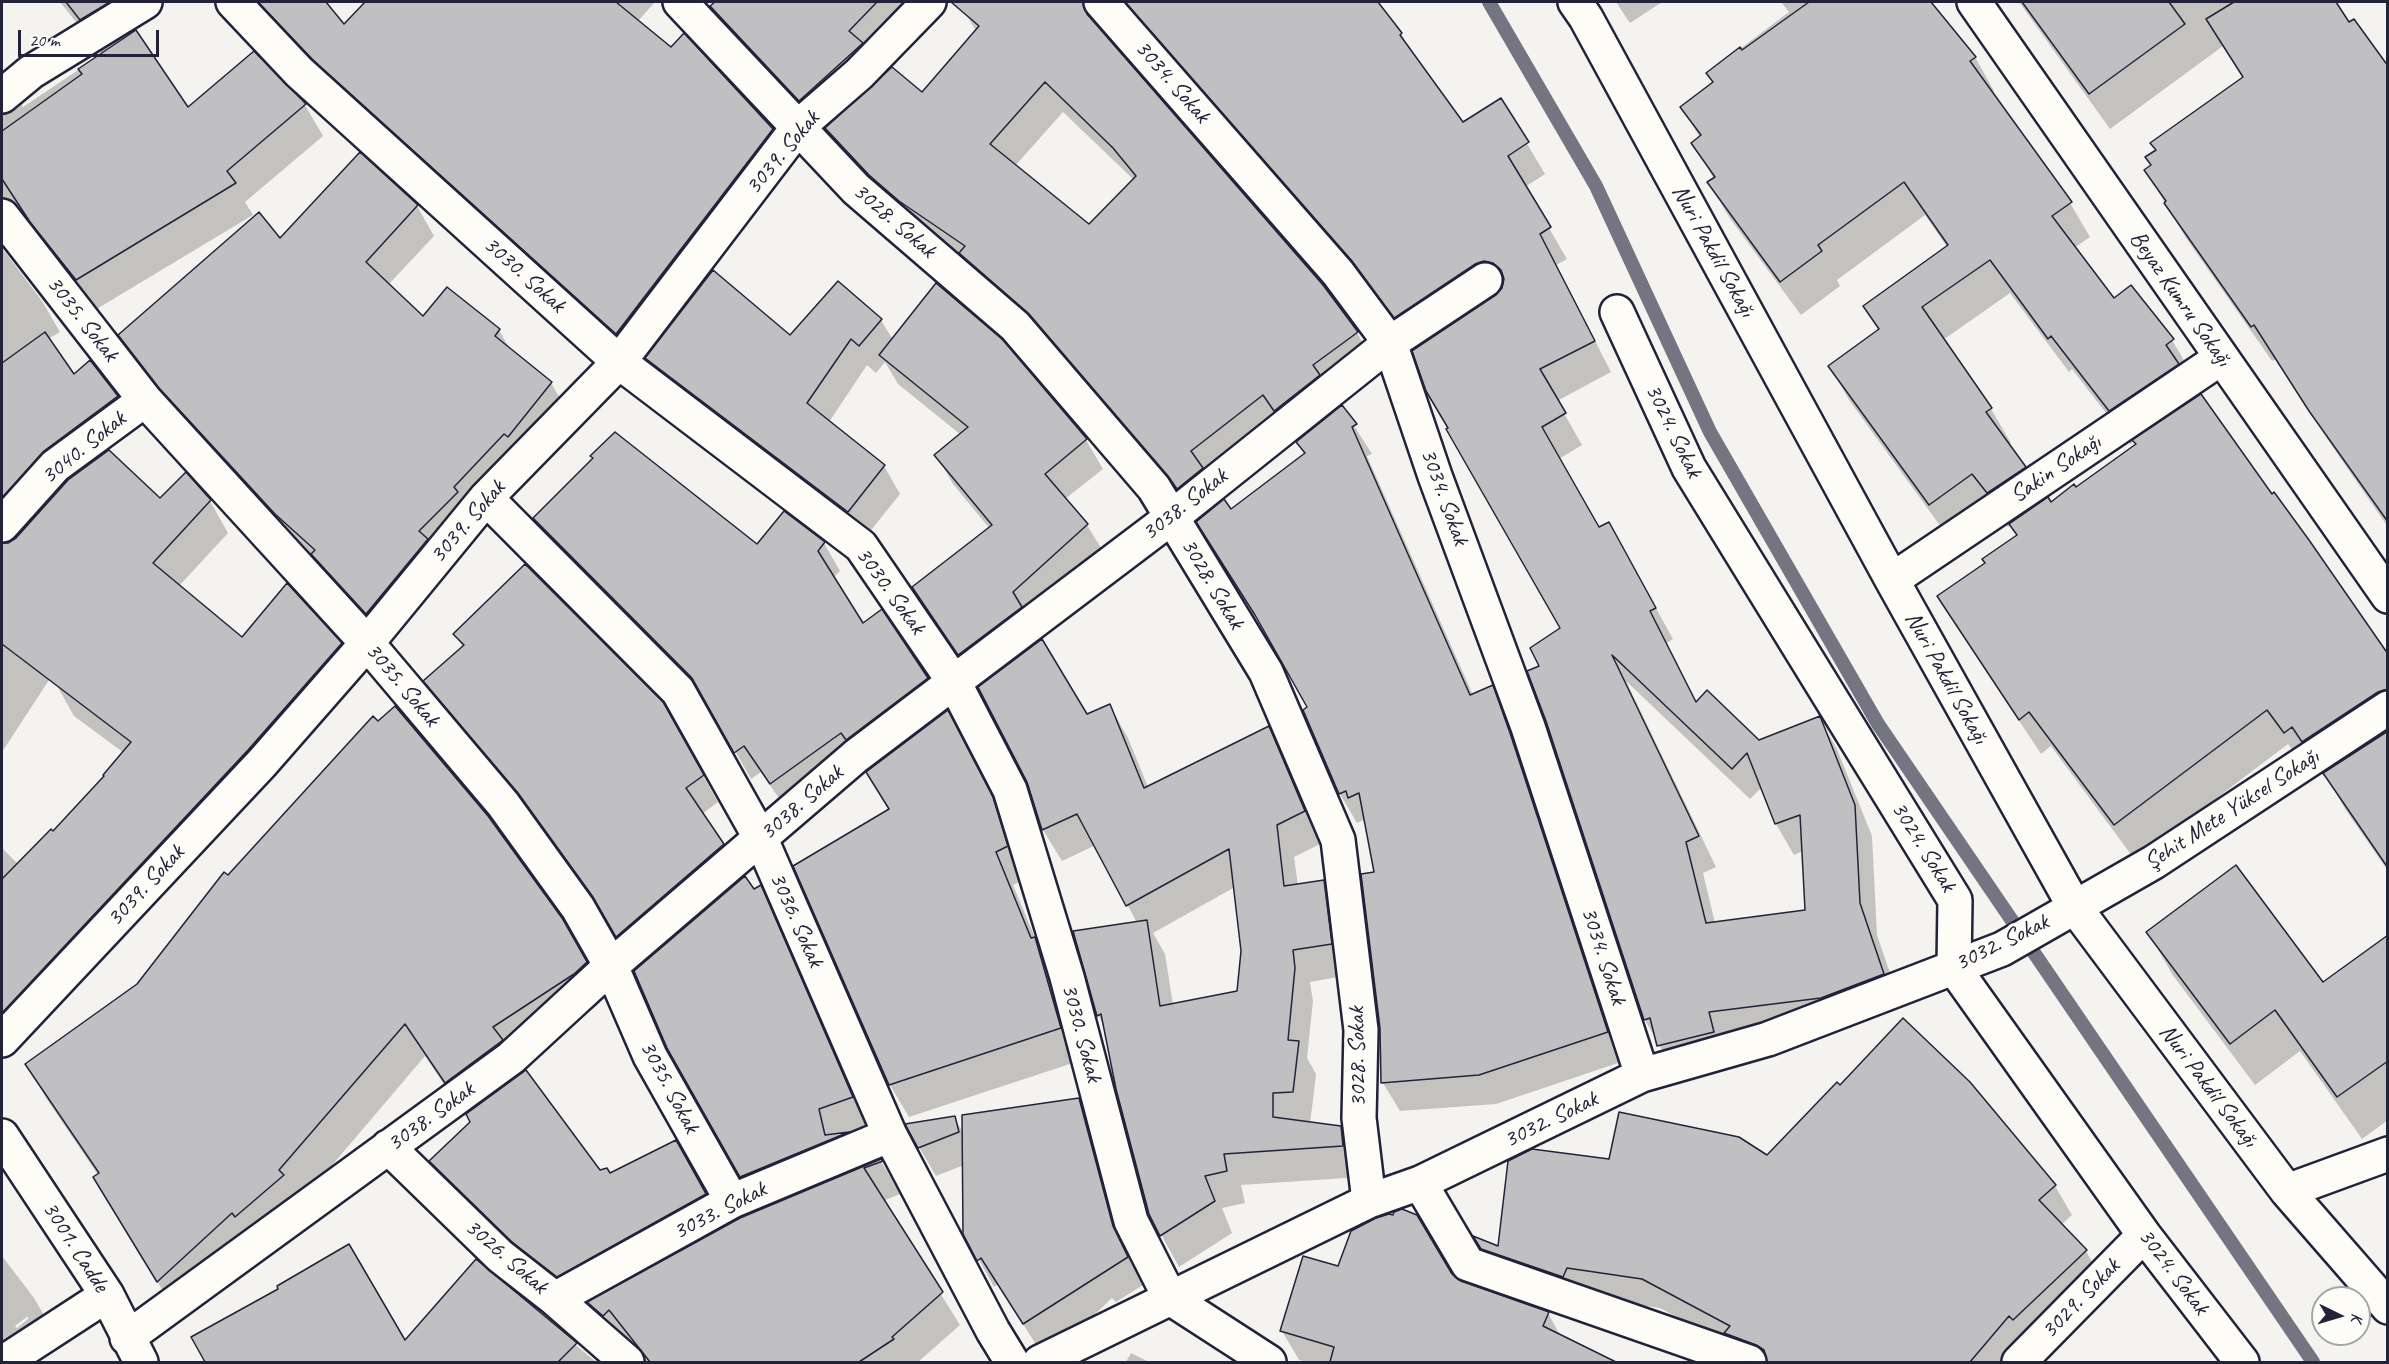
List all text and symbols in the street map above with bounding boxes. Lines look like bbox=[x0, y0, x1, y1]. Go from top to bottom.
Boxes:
scale bar bbox=[21, 18, 162, 56]
text: 20 m bbox=[29, 29, 60, 51]
street label: 3034. Sokak bbox=[1128, 35, 1216, 129]
street label: 3039. Sokak bbox=[740, 105, 826, 201]
street label: 3028. Sokak bbox=[847, 177, 941, 265]
street label: Nuri Pakdil Sokağı bbox=[1665, 180, 1761, 322]
street label: Beyaz Kumru Sokağı bbox=[2123, 226, 2237, 372]
street label: 3030. Sokak bbox=[477, 231, 571, 319]
street label: 3035. Sokak bbox=[40, 270, 124, 368]
street label: 3024. Sokak bbox=[1638, 379, 1708, 483]
street label: 3040. Sokak bbox=[36, 405, 132, 491]
street label: Sakin Sokağı bbox=[2005, 428, 2107, 510]
street label: 3034. Sokak bbox=[1413, 445, 1475, 549]
street label: 3038. Sokak bbox=[1136, 463, 1234, 547]
street label: 3039. Sokak bbox=[424, 475, 512, 569]
street label: 3028. Sokak bbox=[1174, 533, 1250, 635]
street label: 3030. Sokak bbox=[849, 542, 931, 640]
street label: Nuri Pakdil Sokağı bbox=[1898, 607, 1994, 749]
street label: 3035. Sokak bbox=[359, 637, 445, 733]
street label: Şehit Mete Yüksel Sokağı bbox=[2139, 743, 2325, 877]
street label: 3038. Sokak bbox=[755, 759, 849, 847]
street label: 3024. Sokak bbox=[1884, 797, 1962, 897]
street label: 3039. Sokak bbox=[101, 839, 191, 933]
street label: 3036. Sokak bbox=[762, 868, 830, 972]
street label: 3034. Sokak bbox=[1574, 904, 1632, 1008]
street label: 3032. Sokak bbox=[1950, 908, 2054, 978]
street label: 3030. Sokak bbox=[1054, 981, 1108, 1085]
street label: 3028. Sokak bbox=[1343, 1006, 1373, 1108]
street label: Nuri Pakdil Sokağı bbox=[2152, 1019, 2264, 1153]
street label: 3035. Sokak bbox=[633, 1036, 705, 1138]
street label: 3038. Sokak bbox=[382, 1076, 480, 1158]
street label: 3032. Sokak bbox=[1499, 1085, 1603, 1155]
street label: 3033. Sokak bbox=[669, 1175, 771, 1247]
street label: 3001. Cadde bbox=[35, 1196, 115, 1298]
street label: 3026. Sokak bbox=[459, 1213, 553, 1301]
street label: 3024. Sokak bbox=[2131, 1223, 2215, 1321]
street label: 3029. Sokak bbox=[2036, 1253, 2126, 1345]
north arrow bbox=[2311, 1286, 2371, 1346]
text: K bbox=[2347, 1312, 2367, 1322]

